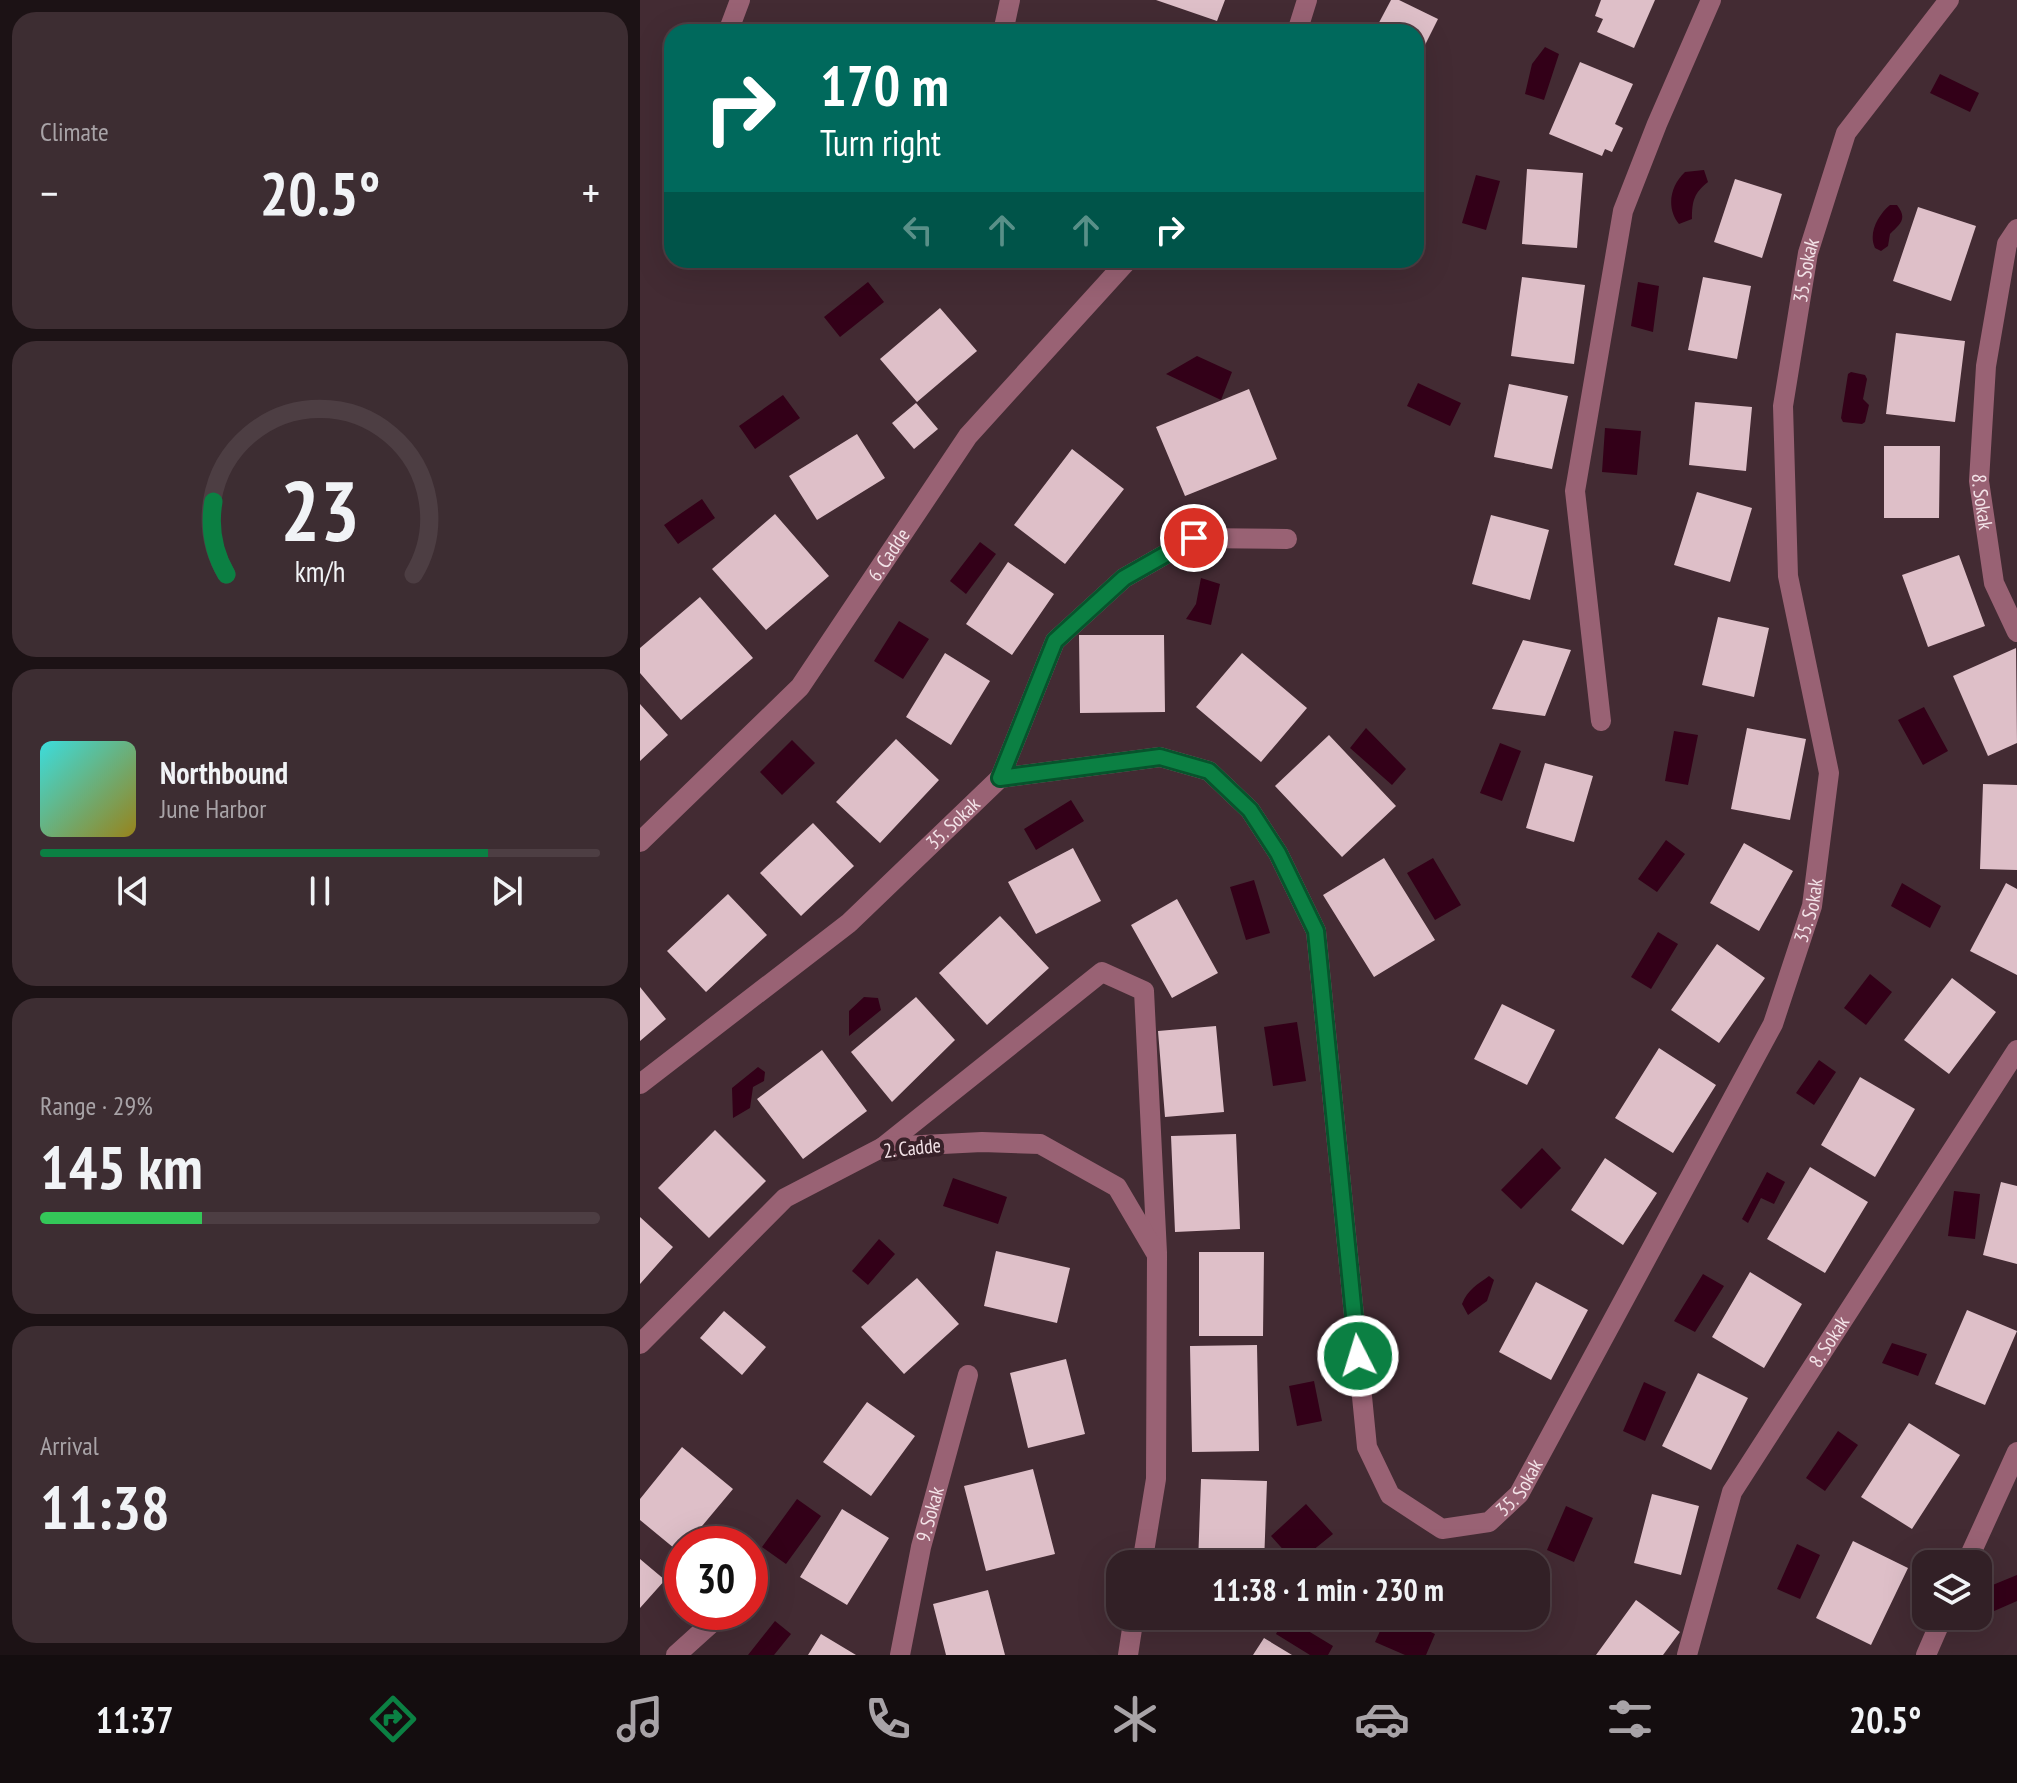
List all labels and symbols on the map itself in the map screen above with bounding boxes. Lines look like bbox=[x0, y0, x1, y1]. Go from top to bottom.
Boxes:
street label: 35. Sokak bbox=[1787, 234, 1825, 305]
street label: 8. Sokak bbox=[1966, 473, 1999, 532]
pin bbox=[1160, 504, 1228, 572]
street label: 6. Cadde bbox=[862, 523, 916, 586]
street label: 35. Sokak bbox=[920, 791, 986, 855]
street label: 35. Sokak bbox=[1788, 877, 1828, 946]
street label: 2. Cadde bbox=[882, 1132, 942, 1164]
street label: 8. Sokak bbox=[1803, 1311, 1855, 1372]
position arrow bbox=[1316, 1314, 1400, 1398]
street label: 35. Sokak bbox=[1490, 1454, 1549, 1522]
street label: 9. Sokak bbox=[910, 1483, 950, 1545]
speed limit sign: 30 bbox=[664, 1526, 768, 1630]

